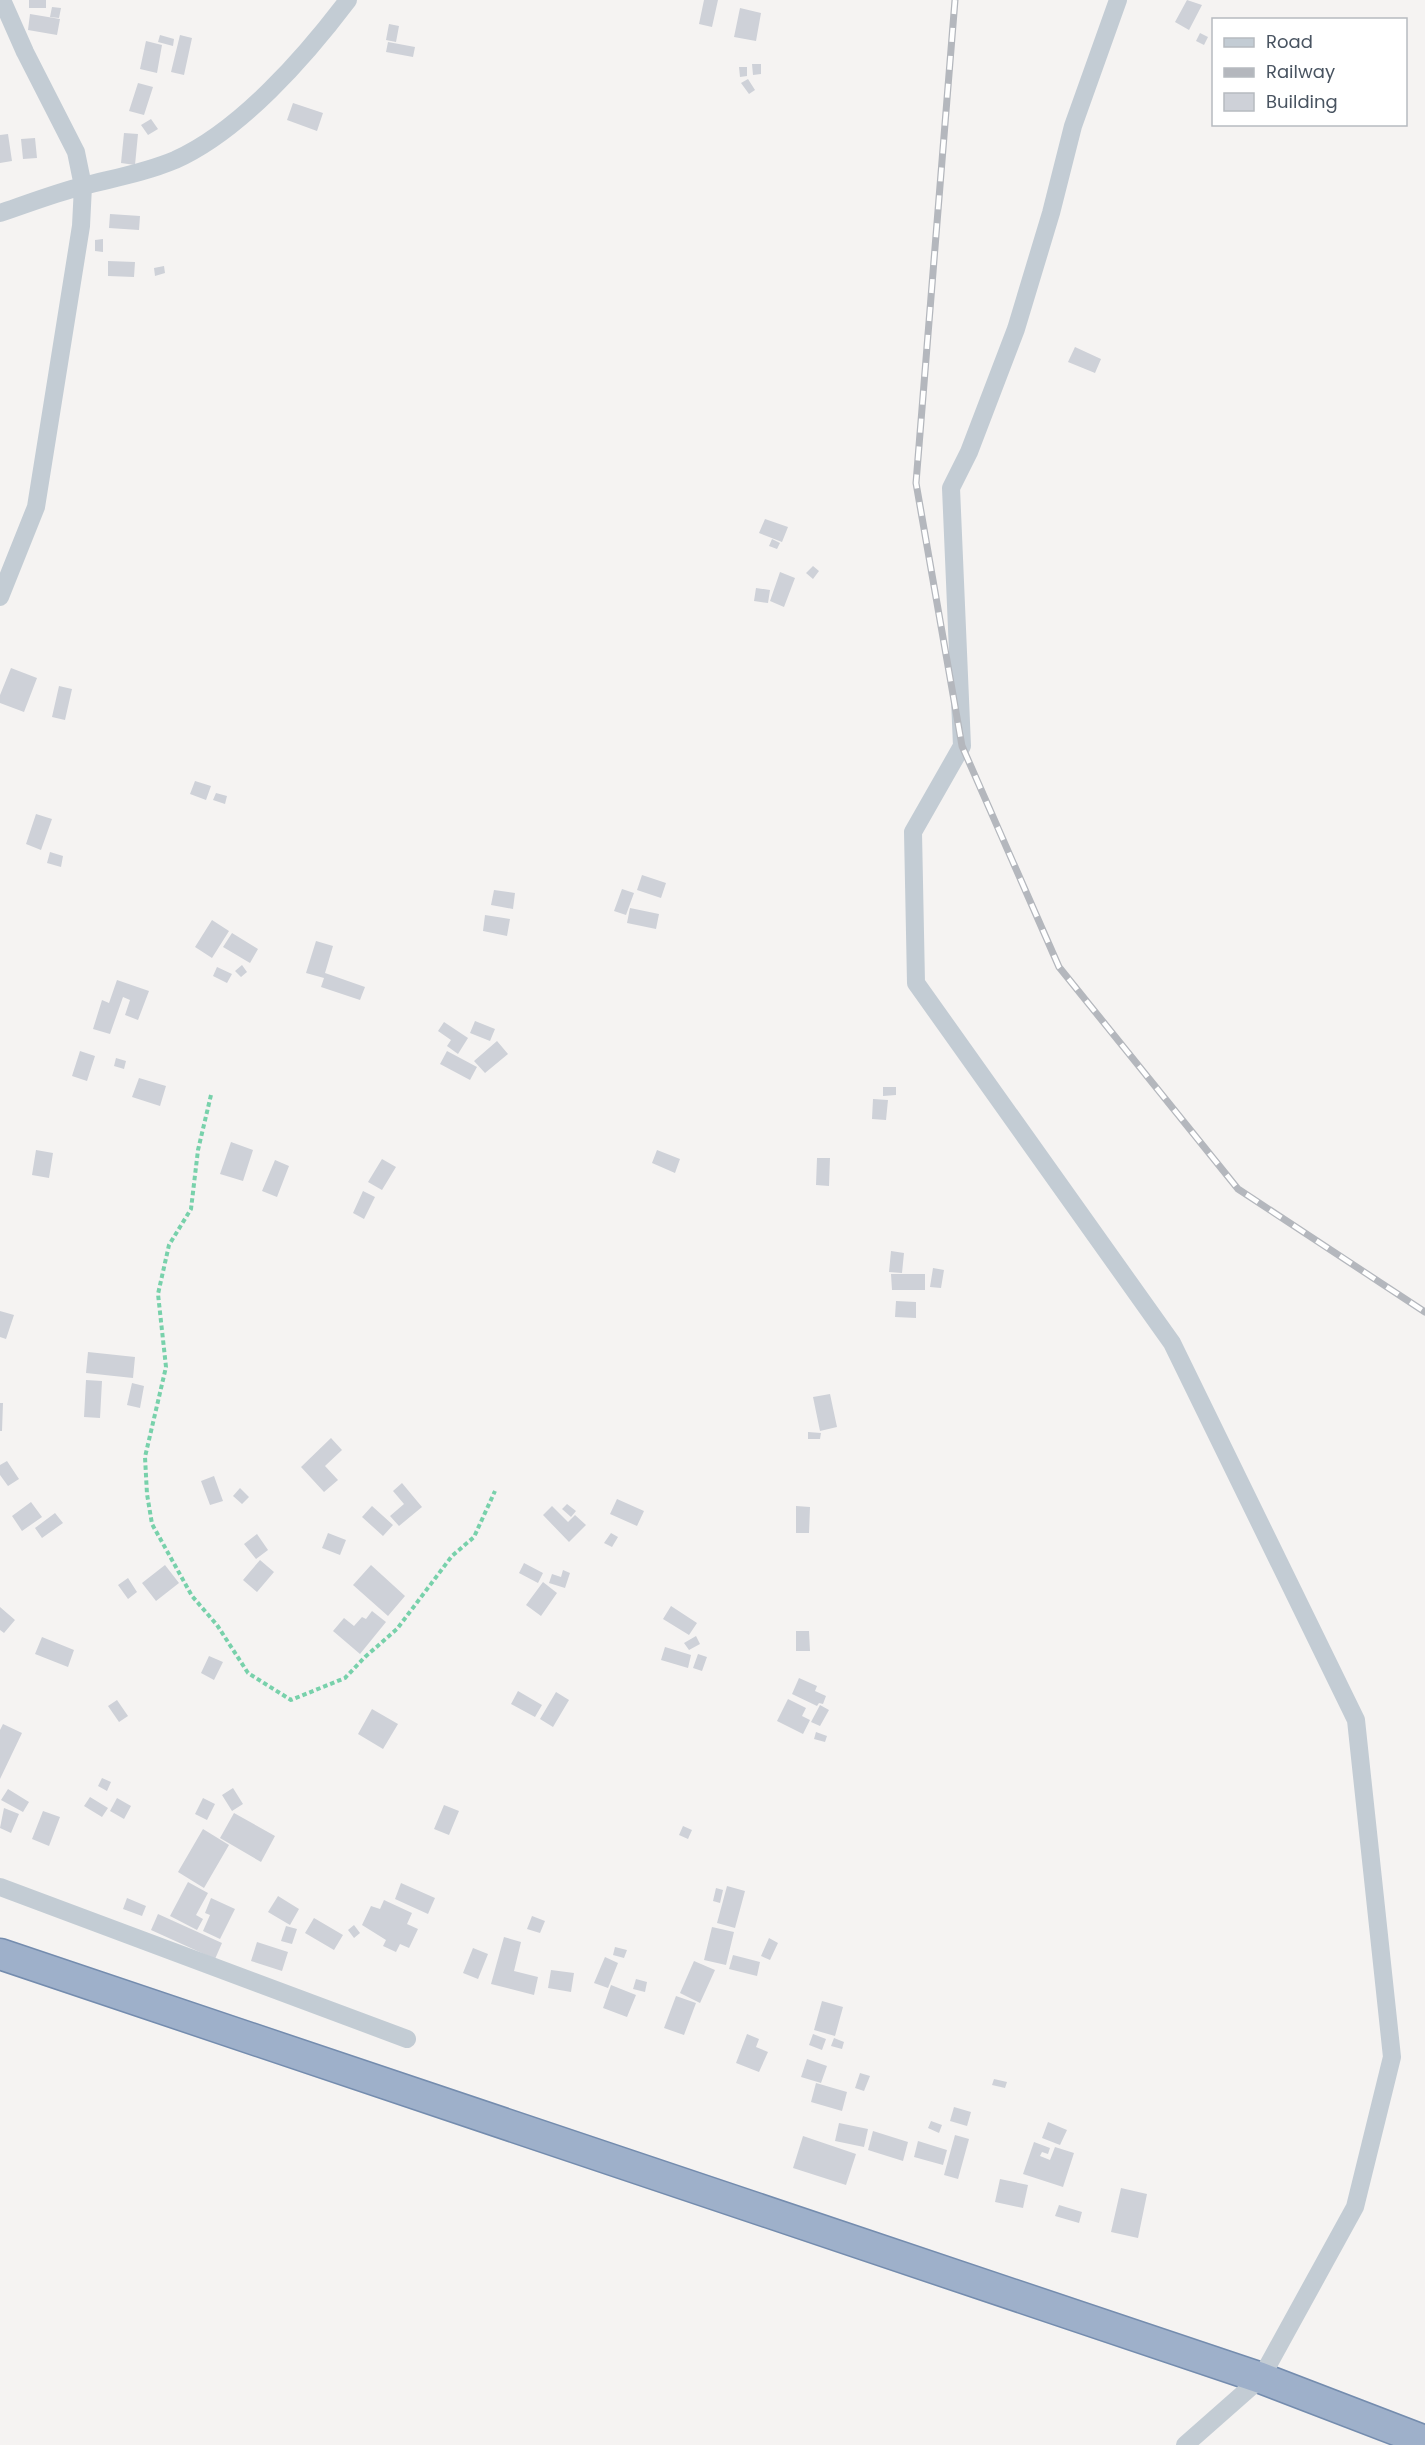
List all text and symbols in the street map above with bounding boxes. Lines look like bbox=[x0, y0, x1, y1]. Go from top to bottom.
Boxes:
legend bbox=[1212, 18, 1407, 126]
text: Road bbox=[1266, 29, 1313, 54]
text: Railway bbox=[1266, 59, 1335, 84]
text: Building bbox=[1266, 89, 1338, 114]

